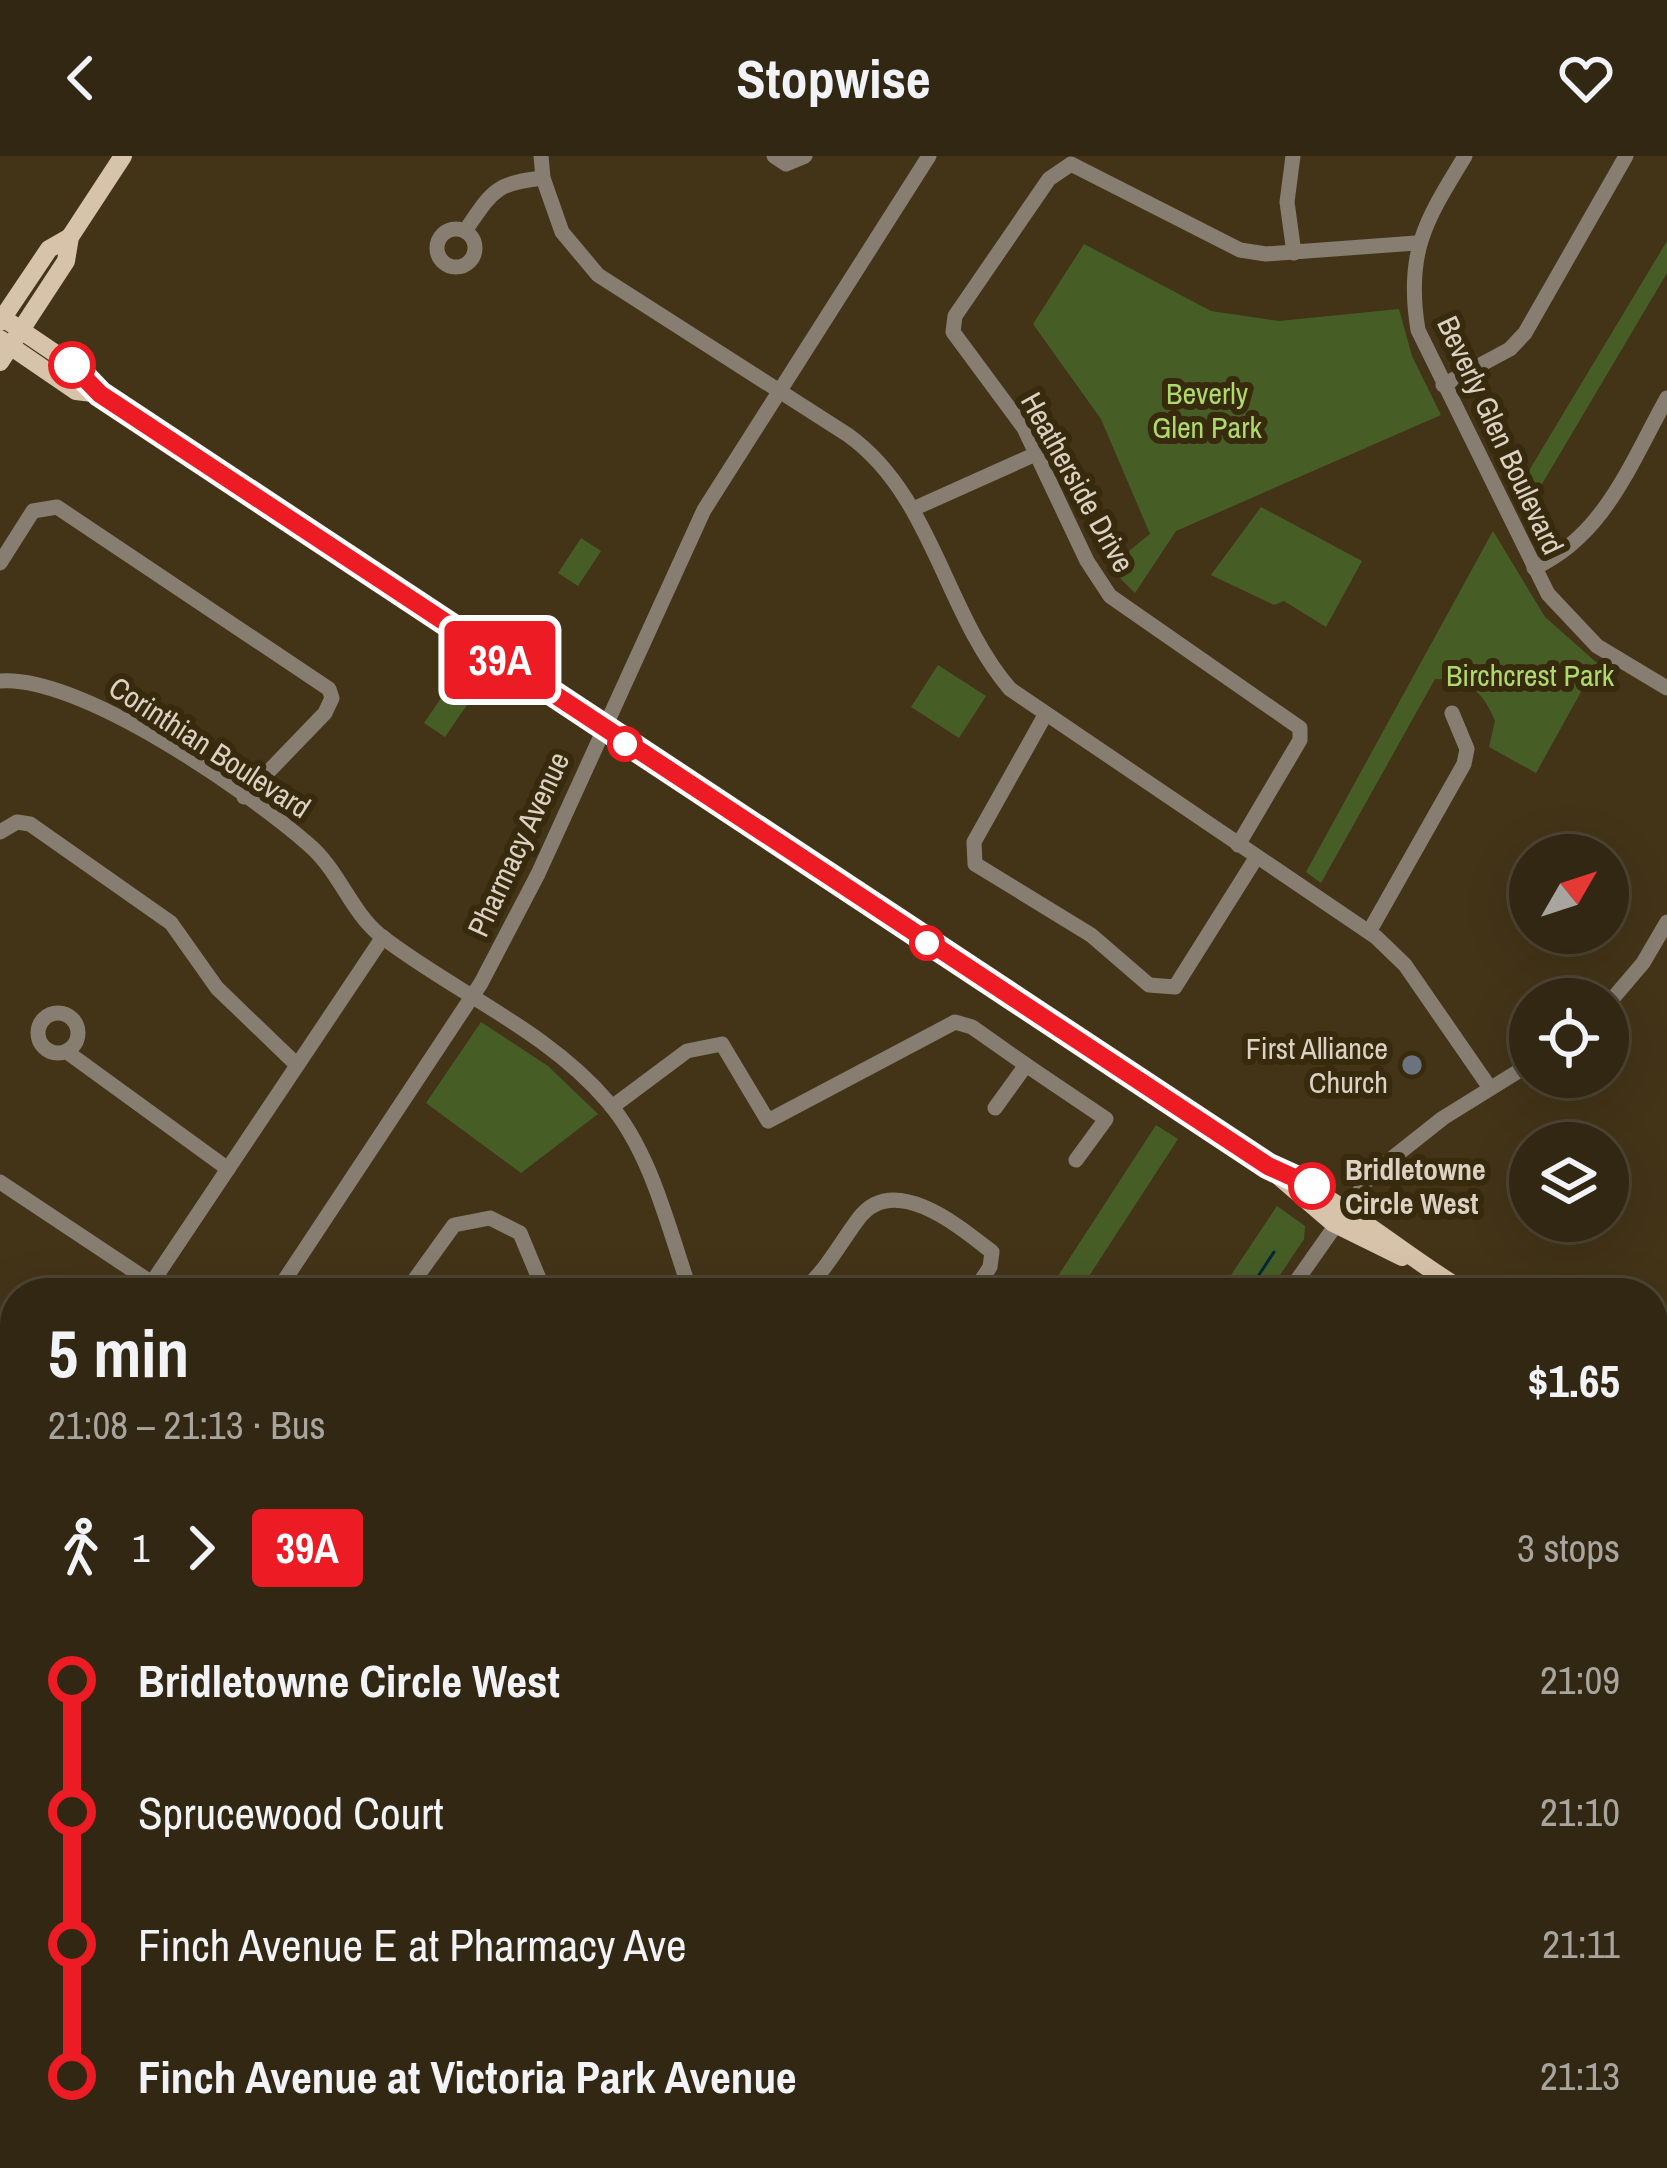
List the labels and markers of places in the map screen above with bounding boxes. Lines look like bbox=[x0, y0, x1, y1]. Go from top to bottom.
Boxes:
unlabelled marker bbox=[50, 343, 94, 387]
unlabelled marker bbox=[609, 728, 641, 760]
unlabelled marker bbox=[911, 927, 943, 959]
place label: First Alliance Church bbox=[1246, 1028, 1388, 1102]
marker: First Alliance Church bbox=[1399, 1052, 1425, 1078]
place label: Bridletowne Circle West bbox=[1345, 1149, 1486, 1223]
marker: Bridletowne Circle West bbox=[1290, 1164, 1334, 1208]

